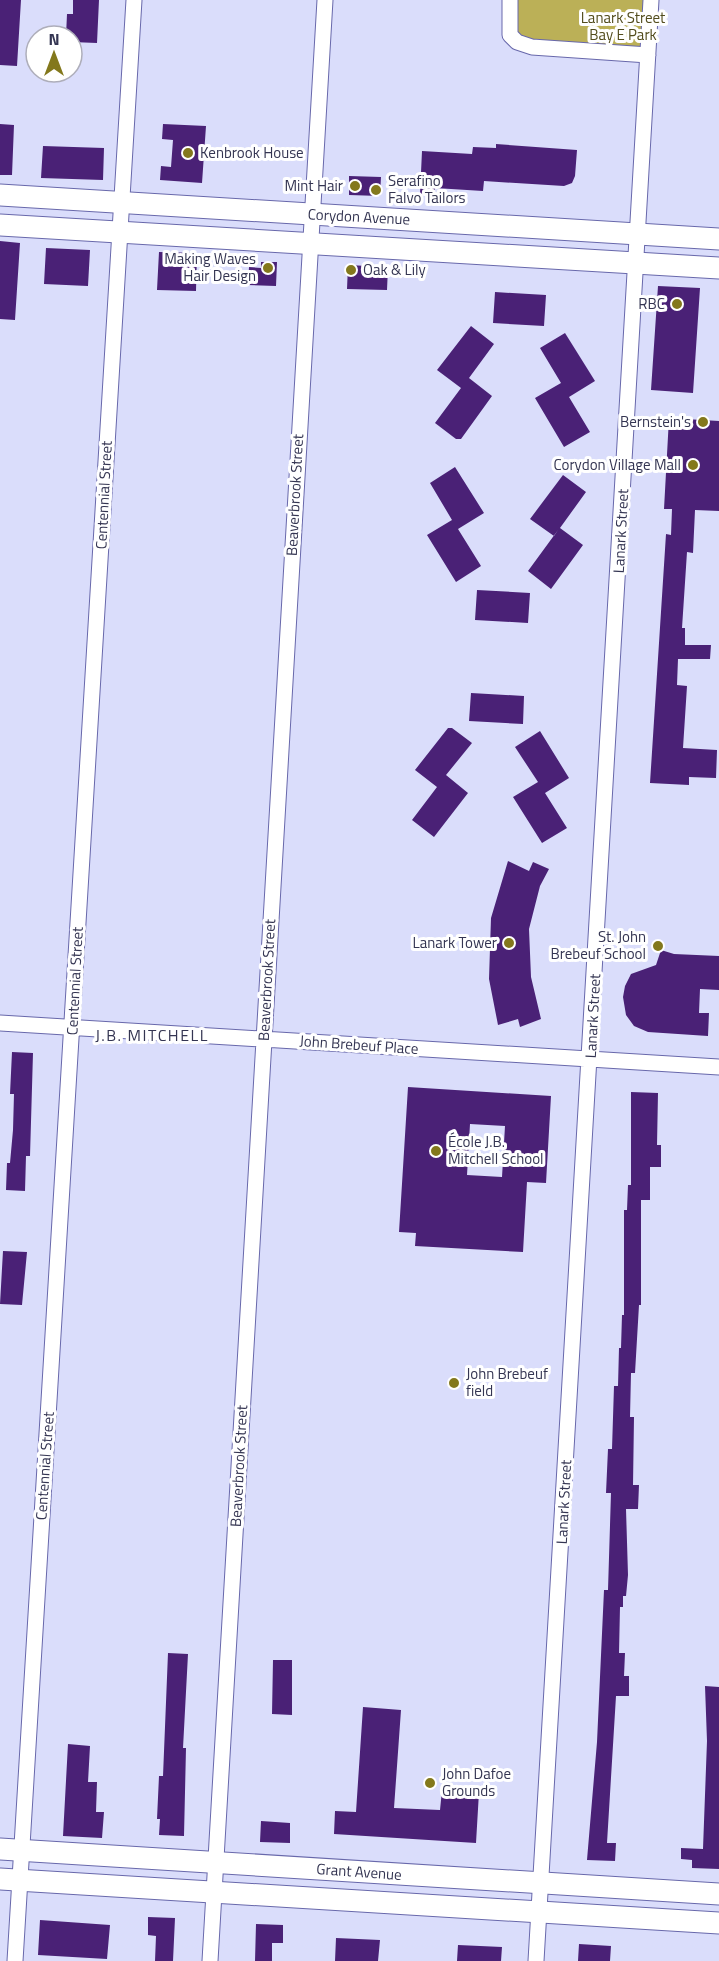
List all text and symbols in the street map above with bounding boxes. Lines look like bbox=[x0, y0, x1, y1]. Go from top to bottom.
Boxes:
park label: Lanark Street Bay E Park bbox=[581, 6, 666, 46]
north arrow bbox=[24, 24, 84, 84]
text: N bbox=[48, 27, 60, 51]
place label: Kenbrook House bbox=[200, 141, 304, 164]
marker: Kenbrook House bbox=[181, 146, 195, 160]
place label: Serafino Falvo Tailors bbox=[388, 169, 466, 209]
place label: Mint Hair bbox=[284, 174, 343, 197]
marker: Mint Hair bbox=[348, 179, 362, 193]
marker: Serafino Falvo Tailors bbox=[369, 183, 383, 197]
street label: Corydon Avenue bbox=[307, 202, 411, 231]
place label: Making Waves Hair Design bbox=[164, 247, 256, 287]
place label: Oak & Lily bbox=[363, 258, 426, 281]
marker: Making Waves Hair Design bbox=[261, 261, 275, 275]
marker: Oak & Lily bbox=[344, 263, 358, 277]
place label: RBC bbox=[638, 292, 665, 315]
marker: RBC bbox=[670, 297, 684, 311]
place label: Bernstein's bbox=[620, 410, 691, 433]
marker: Bernstein's bbox=[696, 415, 710, 429]
street label: Beaverbrook Street bbox=[280, 433, 309, 557]
street label: Centennial Street bbox=[89, 439, 118, 550]
place label: Corydon Village Mall bbox=[553, 453, 681, 476]
marker: Corydon Village Mall bbox=[686, 458, 700, 472]
street label: Lanark Street bbox=[607, 487, 634, 574]
street label: Beaverbrook Street bbox=[252, 918, 281, 1042]
street label: Centennial Street bbox=[60, 925, 89, 1036]
place label: St. John Brebeuf School bbox=[550, 925, 646, 965]
place label: Lanark Tower bbox=[413, 931, 497, 954]
marker: Lanark Tower bbox=[502, 936, 516, 950]
marker: St. John Brebeuf School bbox=[651, 939, 665, 953]
street label: Lanark Street bbox=[579, 972, 606, 1059]
district label: J.B. MITCHELL bbox=[95, 1023, 209, 1047]
street label: John Brebeuf Place bbox=[299, 1029, 419, 1060]
place label: École J.B. Mitchell School bbox=[448, 1130, 544, 1170]
marker: École J.B. Mitchell School bbox=[429, 1144, 443, 1158]
place label: John Brebeuf field bbox=[466, 1362, 548, 1402]
marker: John Brebeuf field bbox=[447, 1376, 461, 1390]
street label: Beaverbrook Street bbox=[224, 1404, 253, 1528]
street label: Centennial Street bbox=[29, 1410, 60, 1521]
street label: Lanark Street bbox=[550, 1458, 577, 1545]
place label: John Dafoe Grounds bbox=[442, 1762, 511, 1802]
marker: John Dafoe Grounds bbox=[423, 1776, 437, 1790]
street label: Grant Avenue bbox=[316, 1857, 402, 1886]

